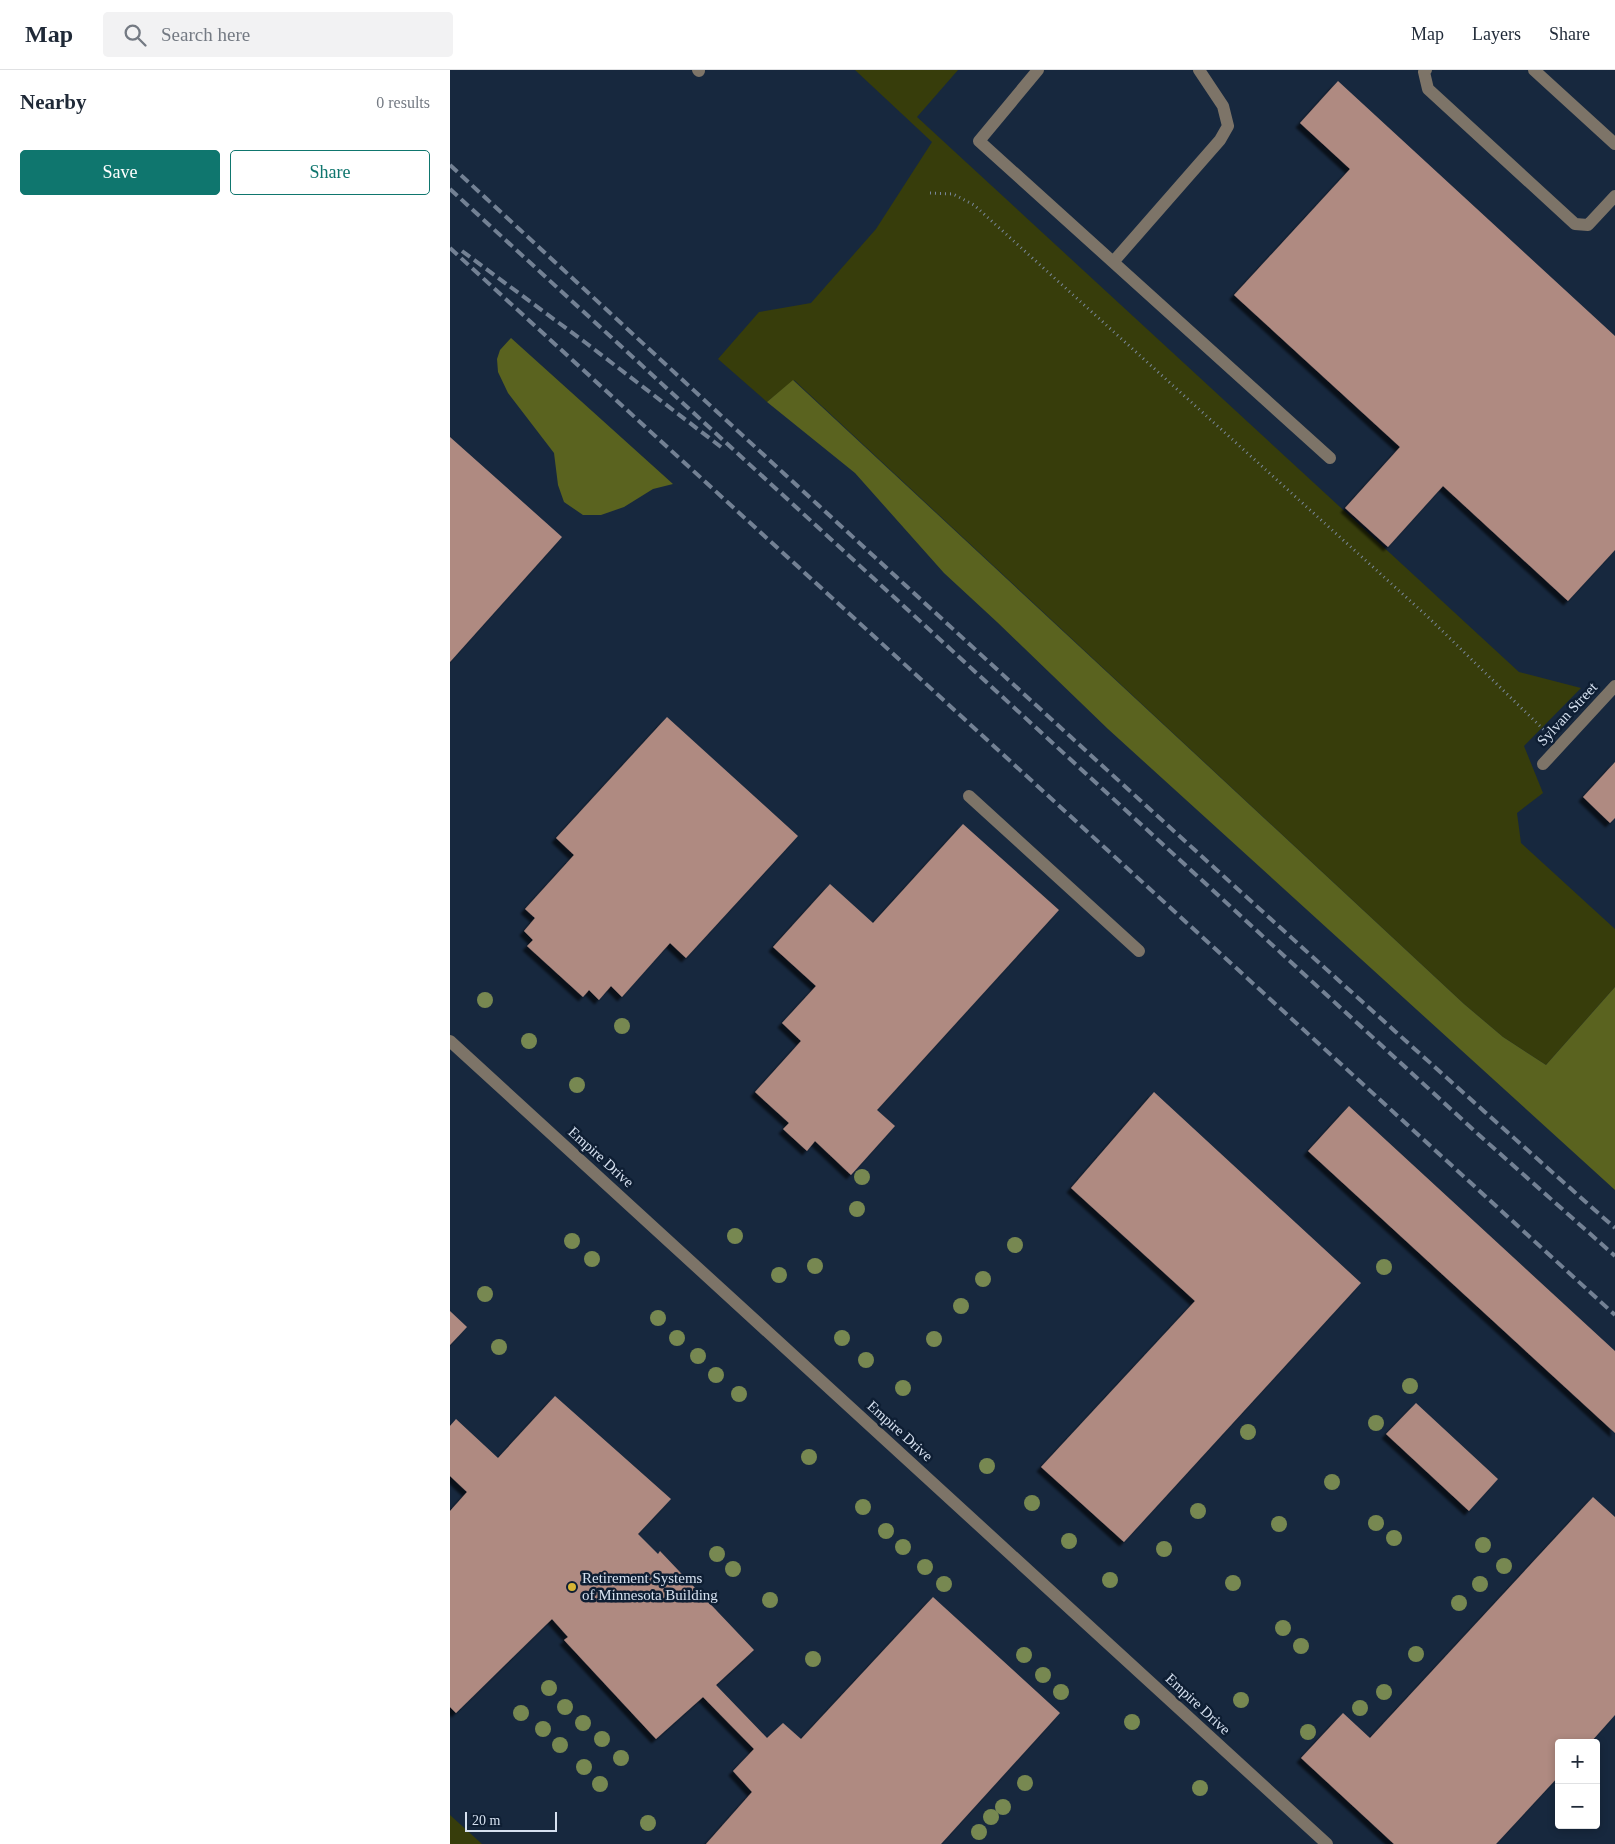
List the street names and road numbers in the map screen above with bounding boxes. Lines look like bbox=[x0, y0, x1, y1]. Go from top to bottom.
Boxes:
street label: Sylvan Street bbox=[1534, 679, 1601, 749]
street label: Empire Drive bbox=[565, 1124, 637, 1191]
street label: Empire Drive bbox=[864, 1398, 936, 1465]
street label: Empire Drive bbox=[1163, 1670, 1234, 1738]

